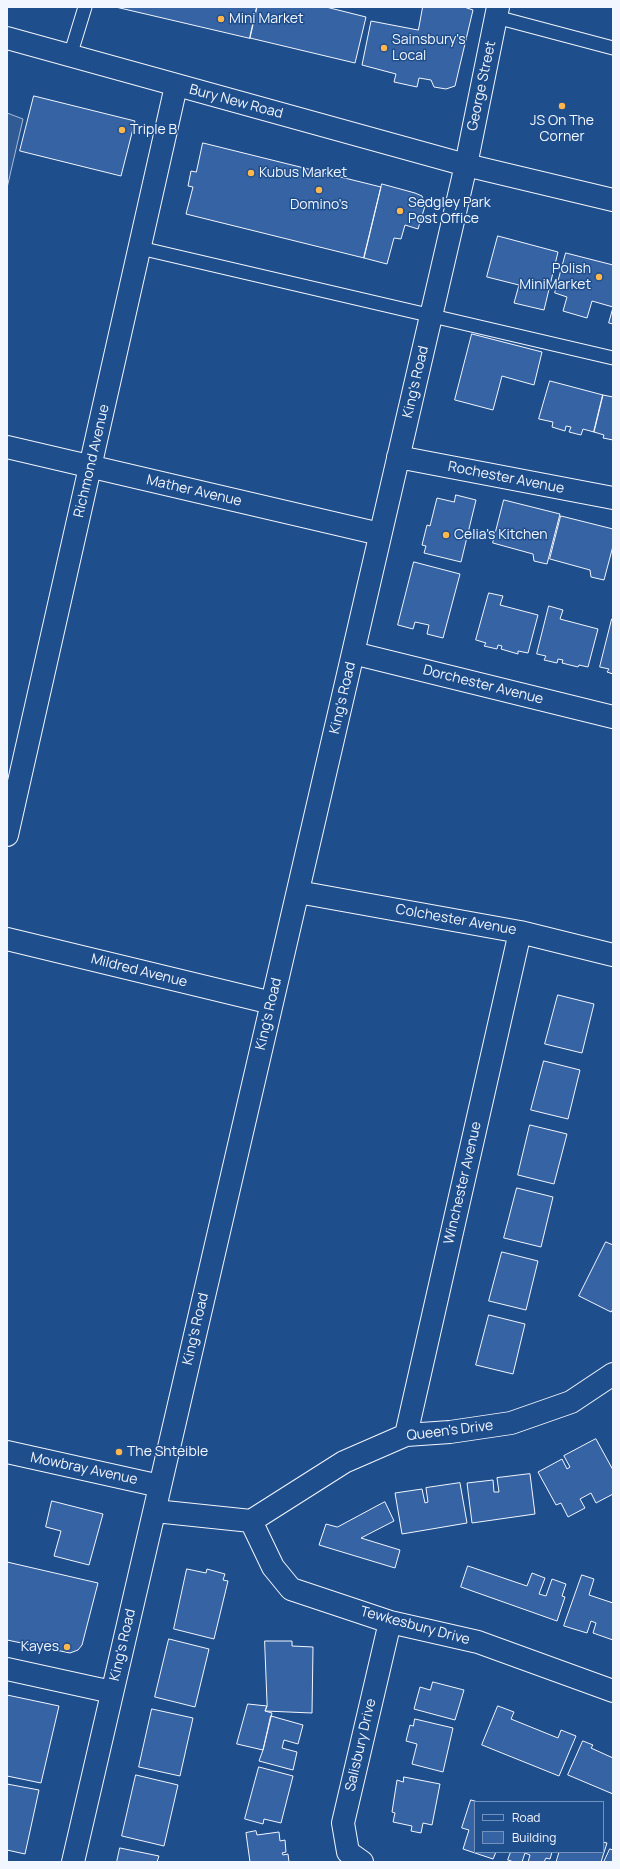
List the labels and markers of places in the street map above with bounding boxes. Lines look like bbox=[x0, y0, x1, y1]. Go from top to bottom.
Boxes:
place label: Mini Market bbox=[229, 11, 304, 27]
marker: Mini Market bbox=[216, 14, 226, 24]
place label: Sainsbury's Local bbox=[392, 32, 466, 64]
marker: Sainsbury's Local bbox=[379, 43, 389, 53]
marker: JS On The Corner bbox=[557, 101, 567, 111]
place label: JS On The Corner bbox=[530, 113, 594, 146]
place label: Triple B bbox=[130, 122, 177, 138]
marker: Triple B bbox=[117, 125, 127, 135]
place label: Kubus Market bbox=[259, 165, 347, 181]
marker: Kubus Market bbox=[246, 168, 256, 178]
marker: Domino's bbox=[314, 185, 324, 195]
place label: Sedgley Park Post Office bbox=[408, 195, 491, 228]
place label: Domino's bbox=[290, 197, 348, 213]
marker: Sedgley Park Post Office bbox=[395, 206, 405, 216]
place label: Polish MiniMarket bbox=[519, 261, 591, 294]
marker: Polish MiniMarket bbox=[594, 272, 604, 282]
place label: Celia's Kitchen bbox=[454, 527, 548, 543]
marker: Celia's Kitchen bbox=[441, 530, 451, 540]
place label: The Shteible bbox=[127, 1444, 208, 1460]
marker: The Shteible bbox=[114, 1447, 124, 1457]
place label: Kayes bbox=[21, 1639, 59, 1655]
marker: Kayes bbox=[62, 1642, 72, 1652]

